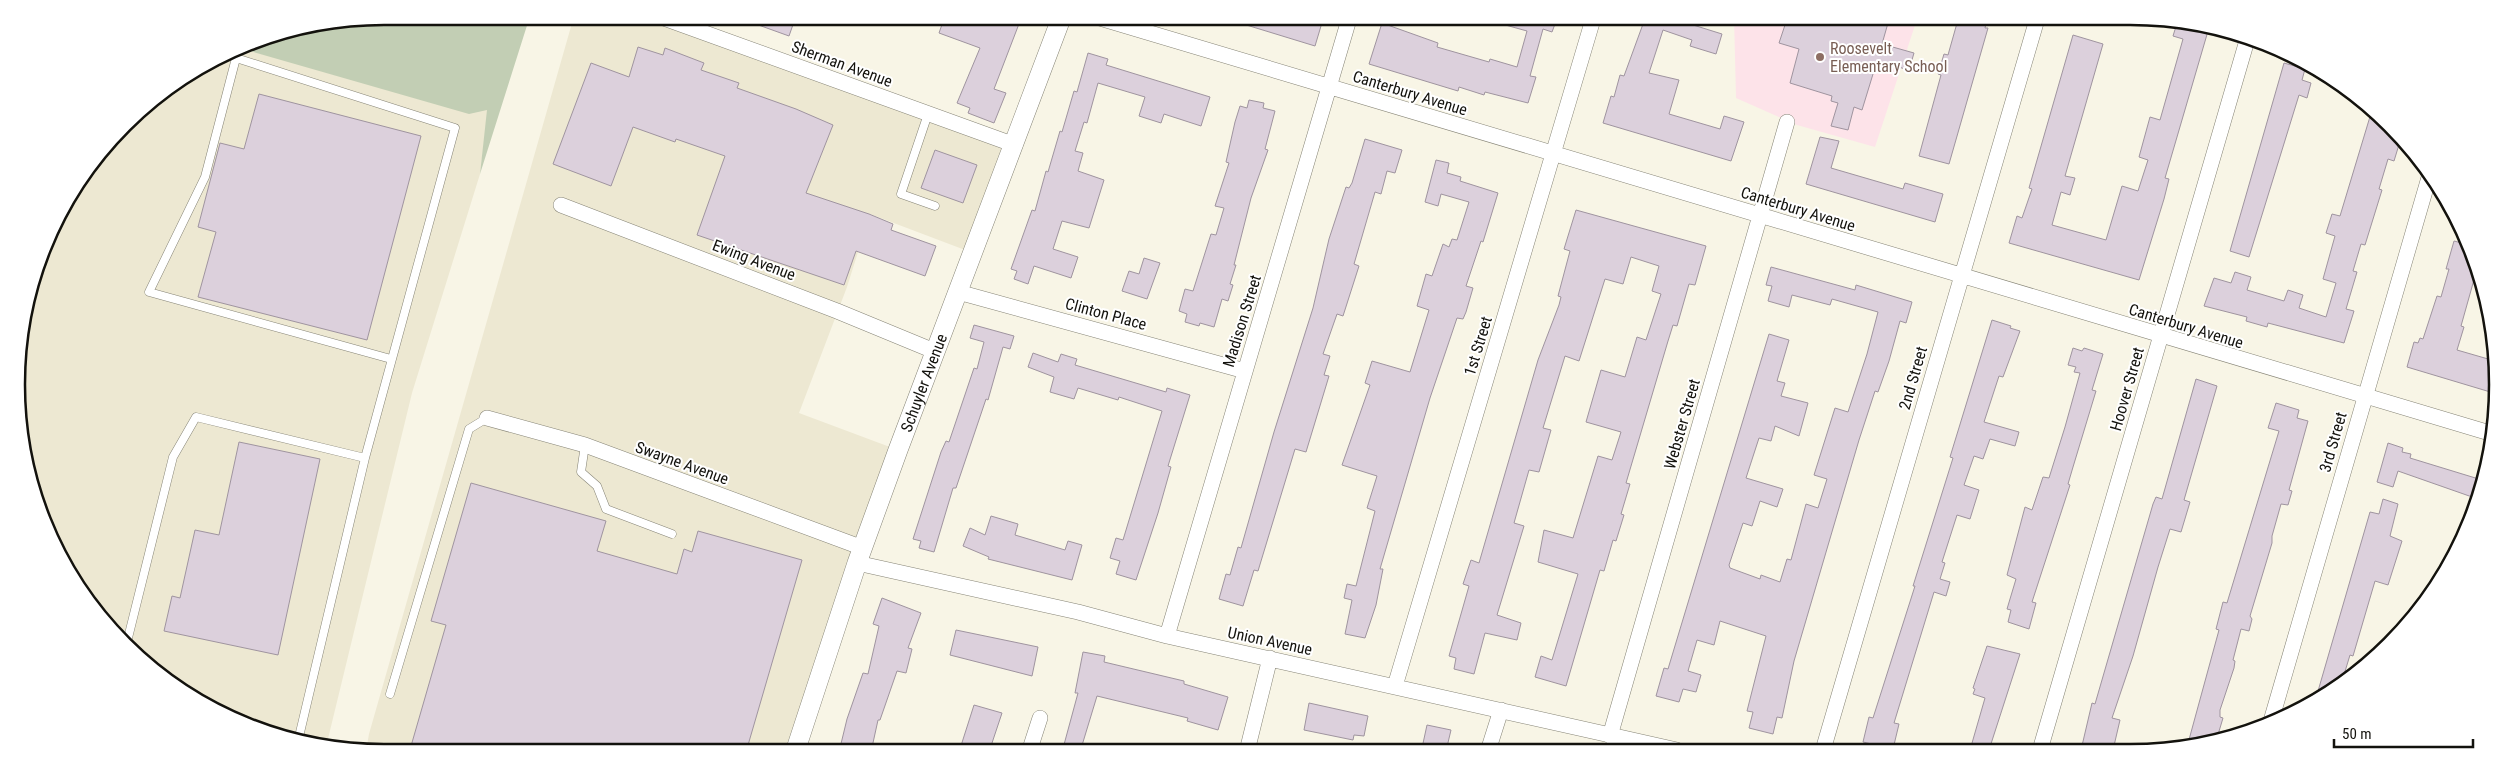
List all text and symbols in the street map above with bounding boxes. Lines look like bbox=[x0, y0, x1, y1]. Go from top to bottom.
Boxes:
street label: Sherman Avenue bbox=[789, 37, 895, 91]
place label: Roosevelt Elementary School bbox=[1830, 39, 1947, 76]
marker: Roosevelt Elementary School bbox=[1814, 51, 1826, 63]
street label: Canterbury Avenue bbox=[1350, 67, 1470, 119]
street label: Canterbury Avenue bbox=[1738, 183, 1858, 235]
street label: Ewing Avenue bbox=[710, 235, 798, 285]
street label: Madison Street bbox=[1219, 272, 1265, 369]
street label: Clinton Place bbox=[1063, 294, 1149, 334]
street label: Canterbury Avenue bbox=[2126, 300, 2246, 352]
street label: 1st Street bbox=[1460, 314, 1496, 378]
street label: Schuyler Avenue bbox=[896, 331, 951, 435]
street label: 2nd Street bbox=[1895, 344, 1931, 412]
street label: Hoover Street bbox=[2106, 345, 2148, 433]
street label: Webster Street bbox=[1660, 376, 1704, 471]
street label: 3rd Street bbox=[2315, 409, 2351, 474]
street label: Swayne Avenue bbox=[633, 437, 731, 489]
street label: Union Avenue bbox=[1226, 623, 1314, 659]
scale bar bbox=[2334, 716, 2473, 748]
text: 50 m bbox=[2342, 725, 2372, 743]

